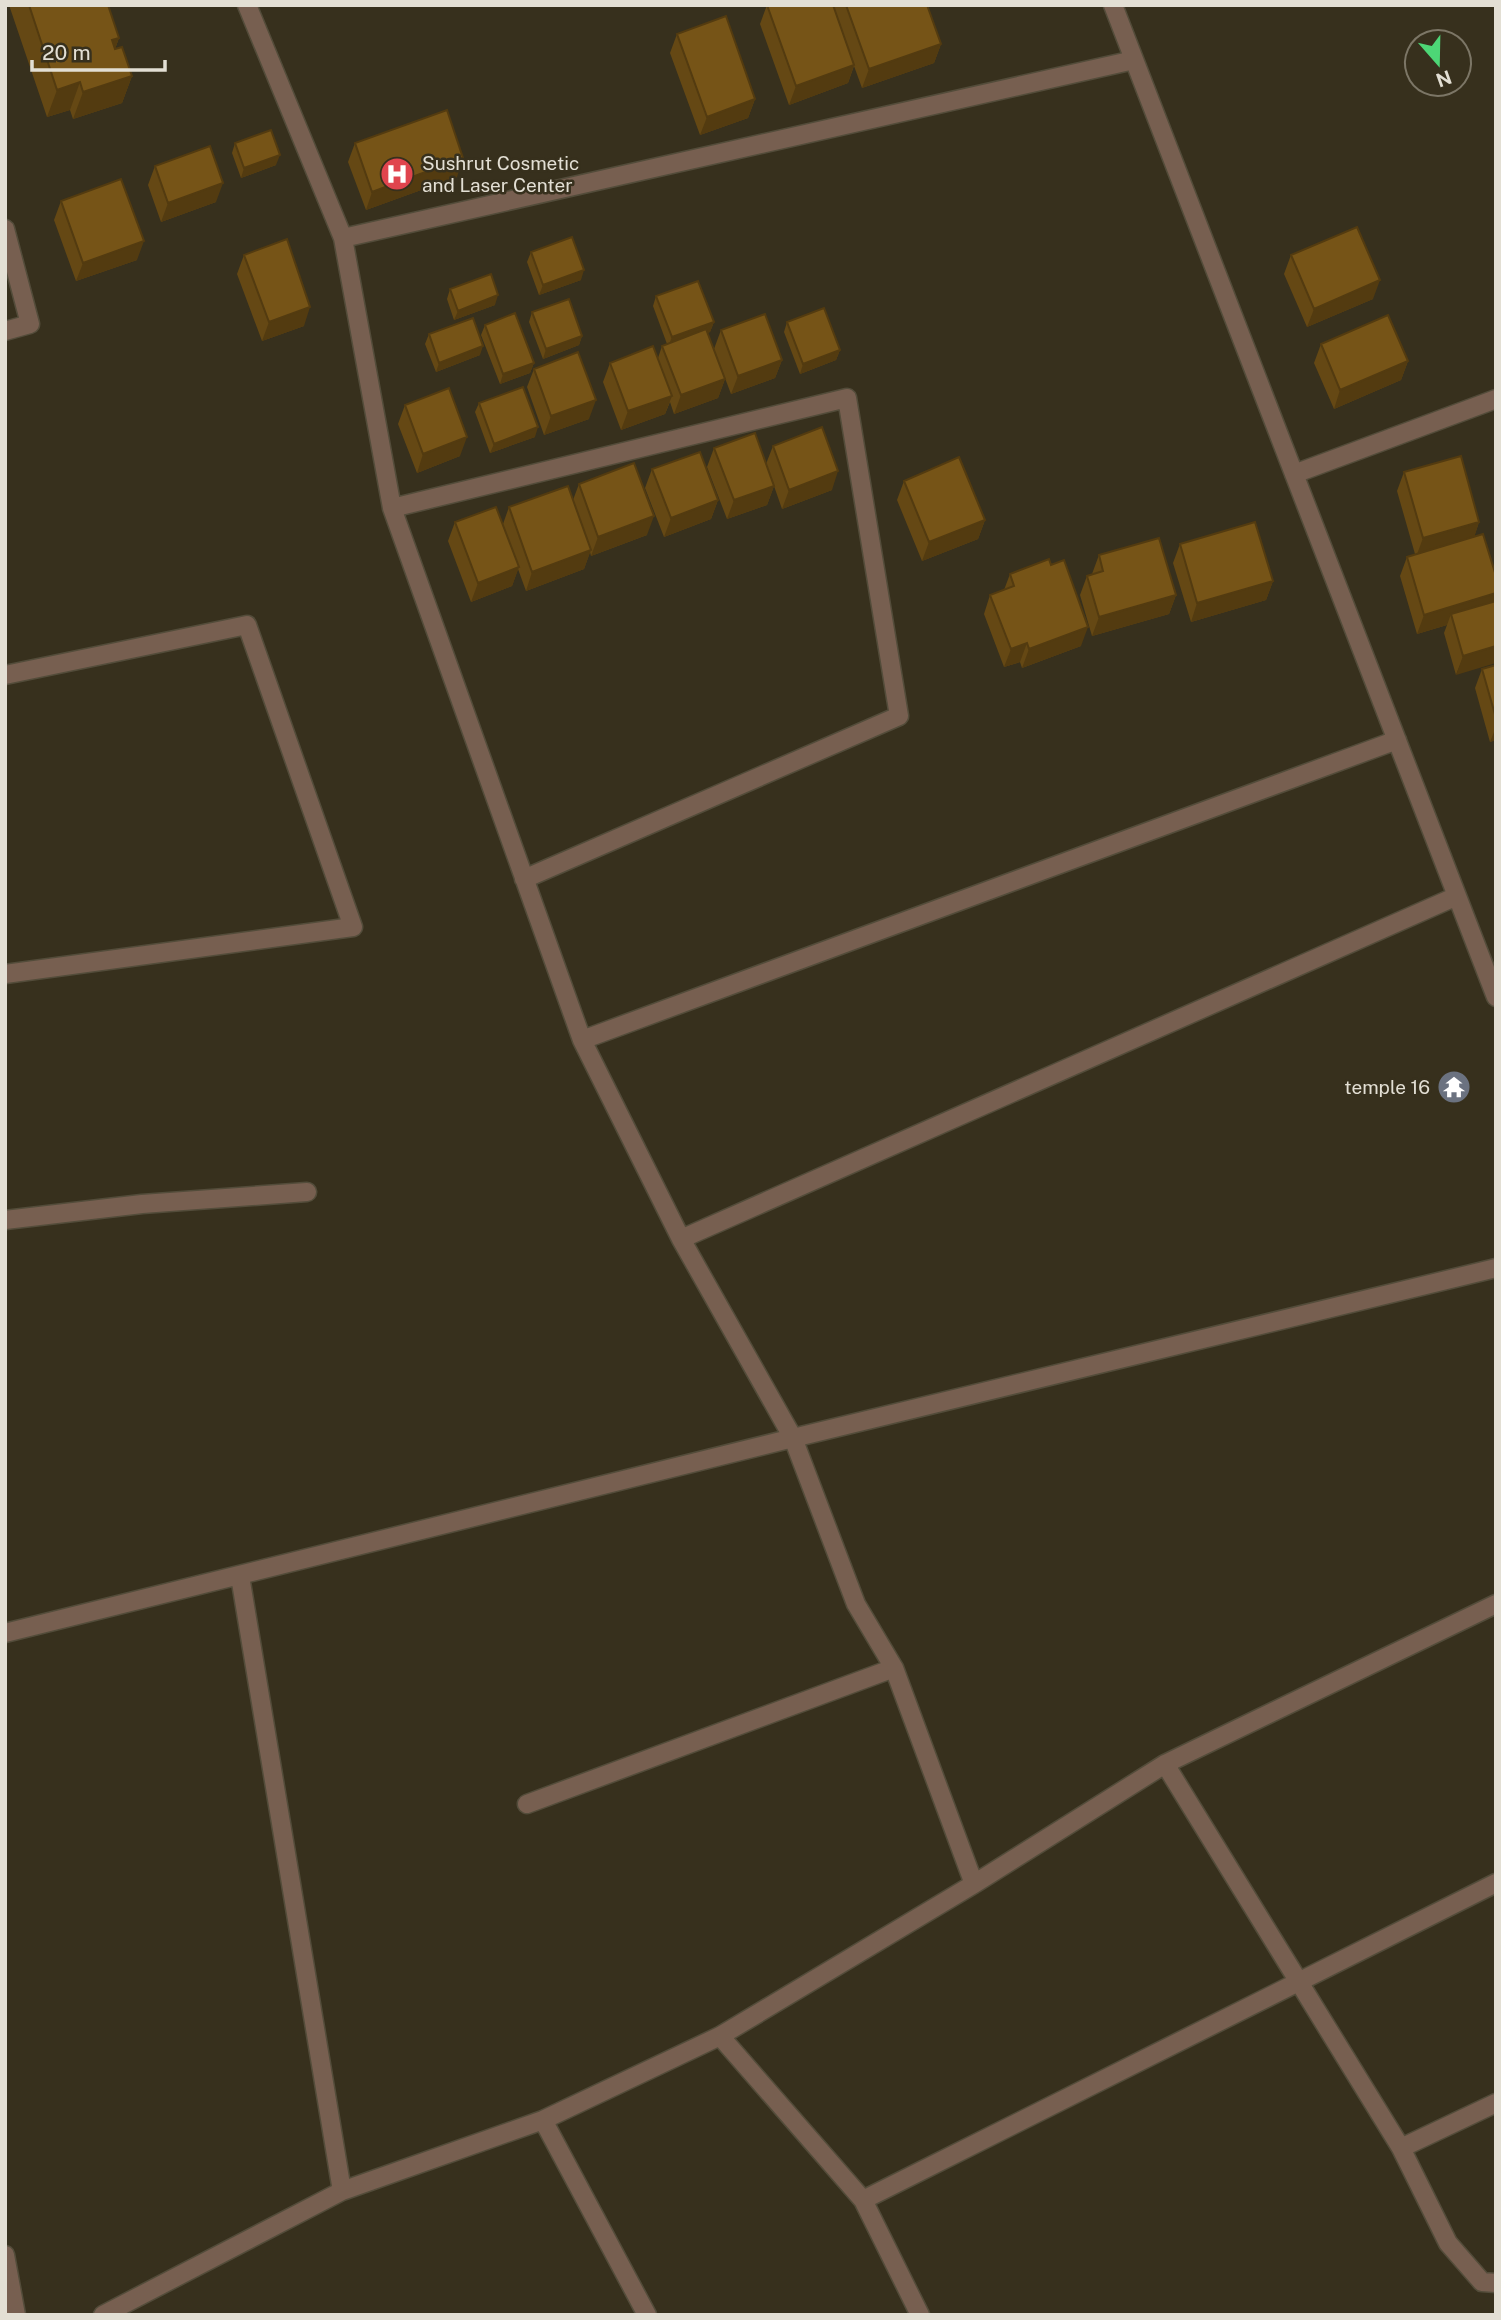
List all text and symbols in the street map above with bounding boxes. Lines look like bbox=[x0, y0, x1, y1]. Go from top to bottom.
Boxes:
scale bar bbox=[32, 28, 164, 72]
north arrow bbox=[1403, 28, 1473, 98]
text: 20 m bbox=[42, 40, 91, 65]
text: N bbox=[1433, 66, 1455, 92]
place label: Sushrut Cosmetic and Laser Center bbox=[422, 152, 579, 196]
hospital icon: Sushrut Cosmetic and Laser Center bbox=[378, 155, 416, 193]
temple icon: temple 16 bbox=[1435, 1068, 1473, 1106]
place label: temple 16 bbox=[1344, 1076, 1430, 1098]

